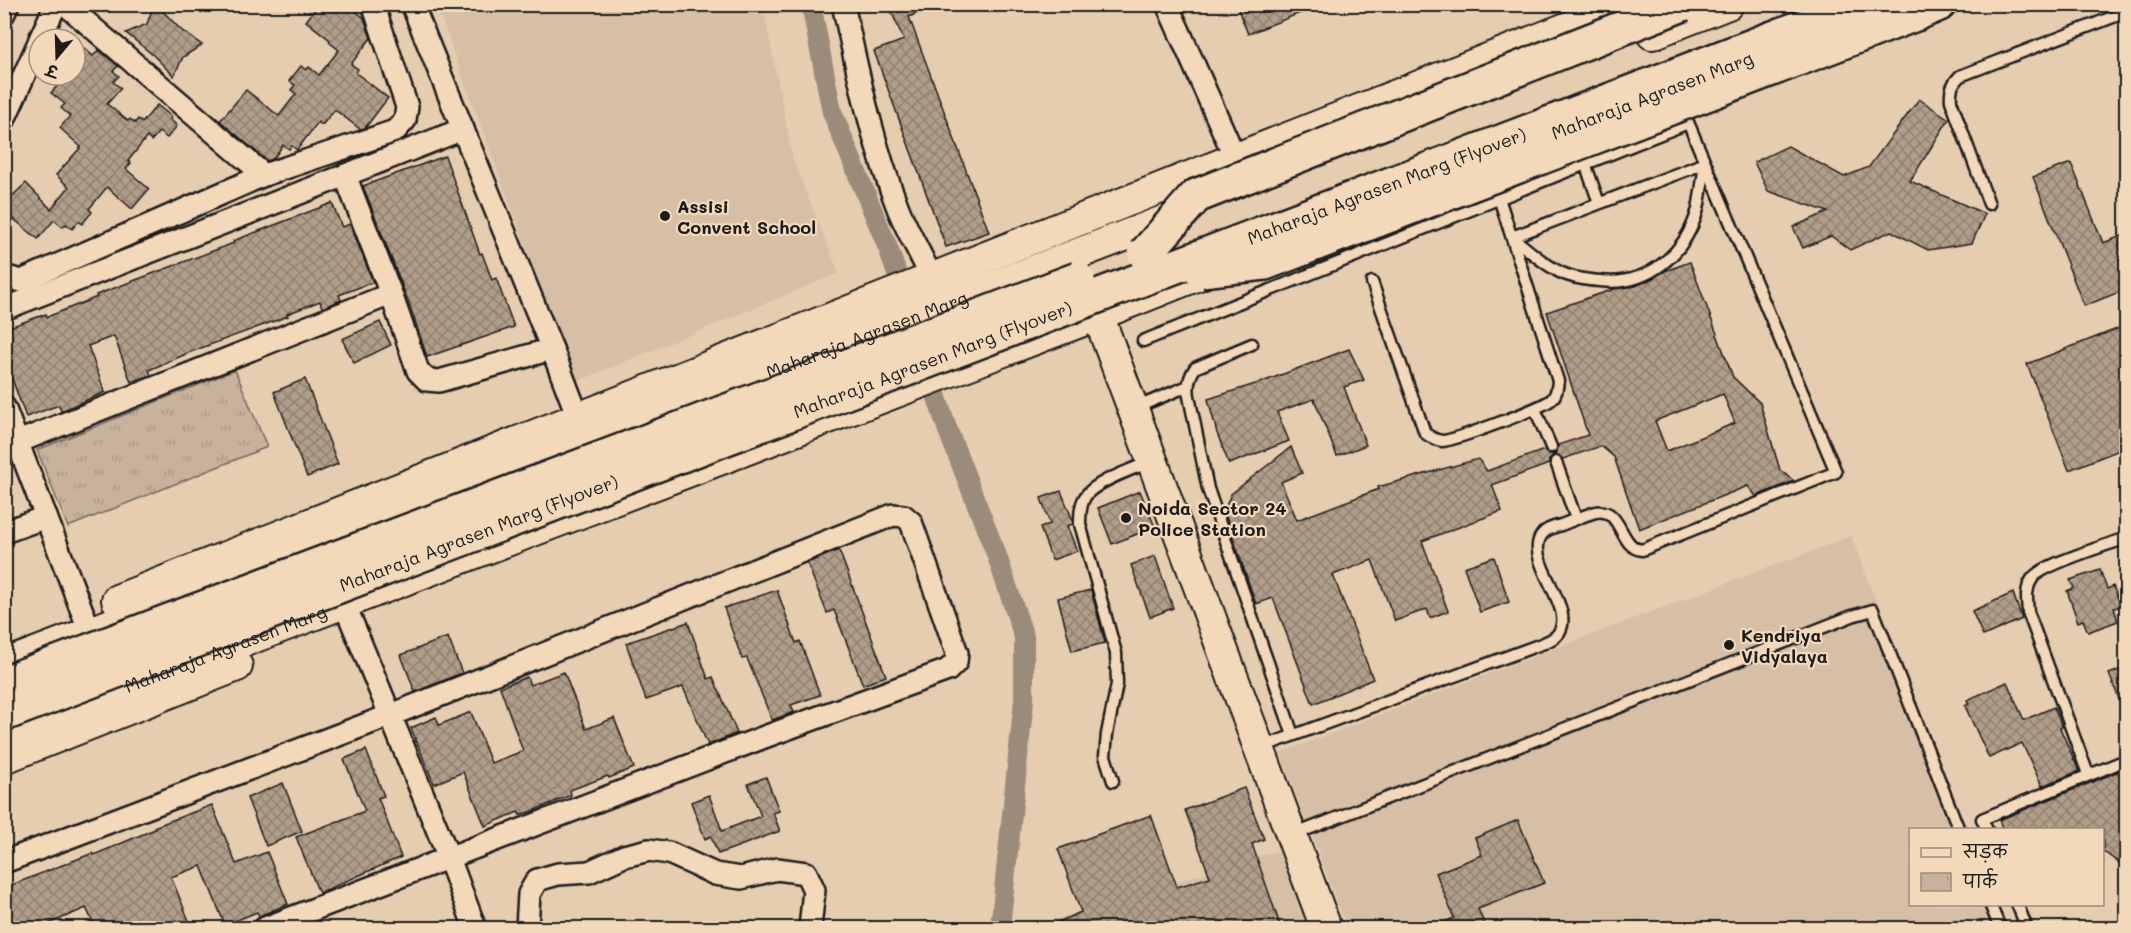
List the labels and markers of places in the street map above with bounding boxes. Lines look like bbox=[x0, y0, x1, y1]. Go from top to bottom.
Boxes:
place label: Assisi Convent School bbox=[677, 194, 816, 239]
marker: Assisi Convent School bbox=[658, 209, 672, 223]
place label: Noida Sector 24 Police Station bbox=[1138, 496, 1287, 541]
marker: Noida Sector 24 Police Station bbox=[1119, 511, 1133, 525]
place label: Kendriya Vidyalaya bbox=[1741, 623, 1828, 668]
marker: Kendriya Vidyalaya bbox=[1722, 638, 1736, 652]

